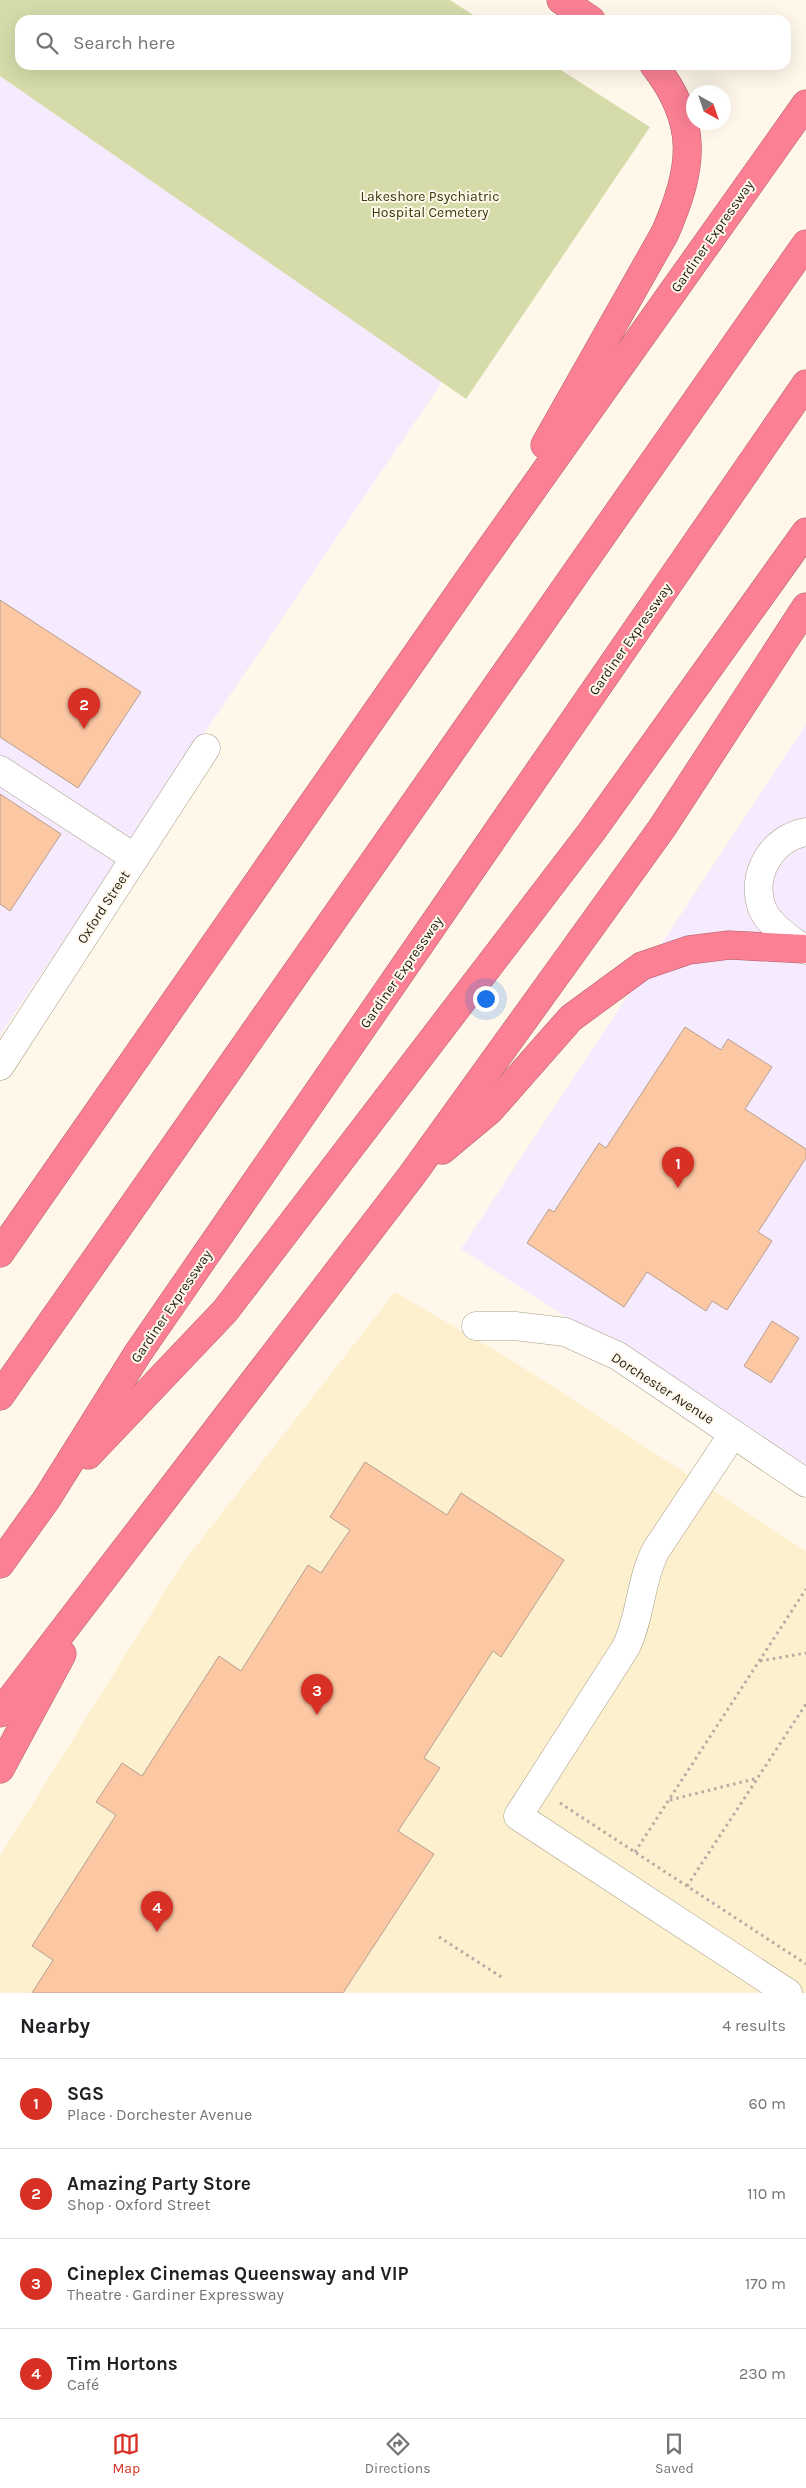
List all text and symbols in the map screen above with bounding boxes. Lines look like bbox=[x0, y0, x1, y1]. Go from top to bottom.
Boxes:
search box bbox=[15, 15, 791, 70]
icon: search bbox=[33, 29, 61, 57]
text: Search here bbox=[73, 32, 175, 54]
north arrow bbox=[686, 85, 731, 130]
street label: Gardiner Expressway bbox=[667, 177, 758, 296]
park label: Lakeshore Psychiatric Hospital Cemetery bbox=[361, 188, 499, 221]
street label: Gardiner Expressway bbox=[585, 580, 676, 699]
pin: 2 bbox=[68, 688, 100, 729]
street label: Oxford Street bbox=[73, 868, 133, 947]
street label: Gardiner Expressway bbox=[356, 913, 447, 1032]
your location bbox=[473, 986, 499, 1012]
pin: 1 bbox=[662, 1147, 694, 1188]
street label: Gardiner Expressway bbox=[127, 1246, 216, 1366]
street label: Dorchester Avenue bbox=[608, 1349, 717, 1428]
pin: 3 bbox=[301, 1674, 333, 1715]
pin: 4 bbox=[141, 1891, 173, 1932]
text: Nearby bbox=[20, 2014, 90, 2038]
text: 4 results bbox=[722, 2016, 786, 2035]
text: SGS bbox=[67, 2083, 104, 2105]
text: 1 bbox=[33, 2094, 39, 2113]
text: 60 m bbox=[749, 2094, 786, 2113]
text: Place · Dorchester Avenue bbox=[67, 2105, 252, 2124]
text: Amazing Party Store bbox=[67, 2173, 251, 2195]
text: 2 bbox=[31, 2184, 41, 2203]
text: 110 m bbox=[747, 2184, 786, 2203]
text: Shop · Oxford Street bbox=[67, 2195, 211, 2214]
text: Cineplex Cinemas Queensway and VIP bbox=[67, 2263, 409, 2285]
text: 3 bbox=[31, 2274, 41, 2293]
text: 170 m bbox=[745, 2274, 786, 2293]
text: Theatre · Gardiner Expressway bbox=[67, 2285, 284, 2304]
text: Tim Hortons bbox=[67, 2353, 178, 2375]
text: 4 bbox=[31, 2364, 41, 2383]
text: 230 m bbox=[739, 2364, 786, 2383]
text: Café bbox=[67, 2375, 99, 2394]
tab: Map bbox=[112, 2430, 140, 2477]
tab: Directions bbox=[365, 2430, 431, 2477]
tab: Saved bbox=[655, 2430, 694, 2477]

